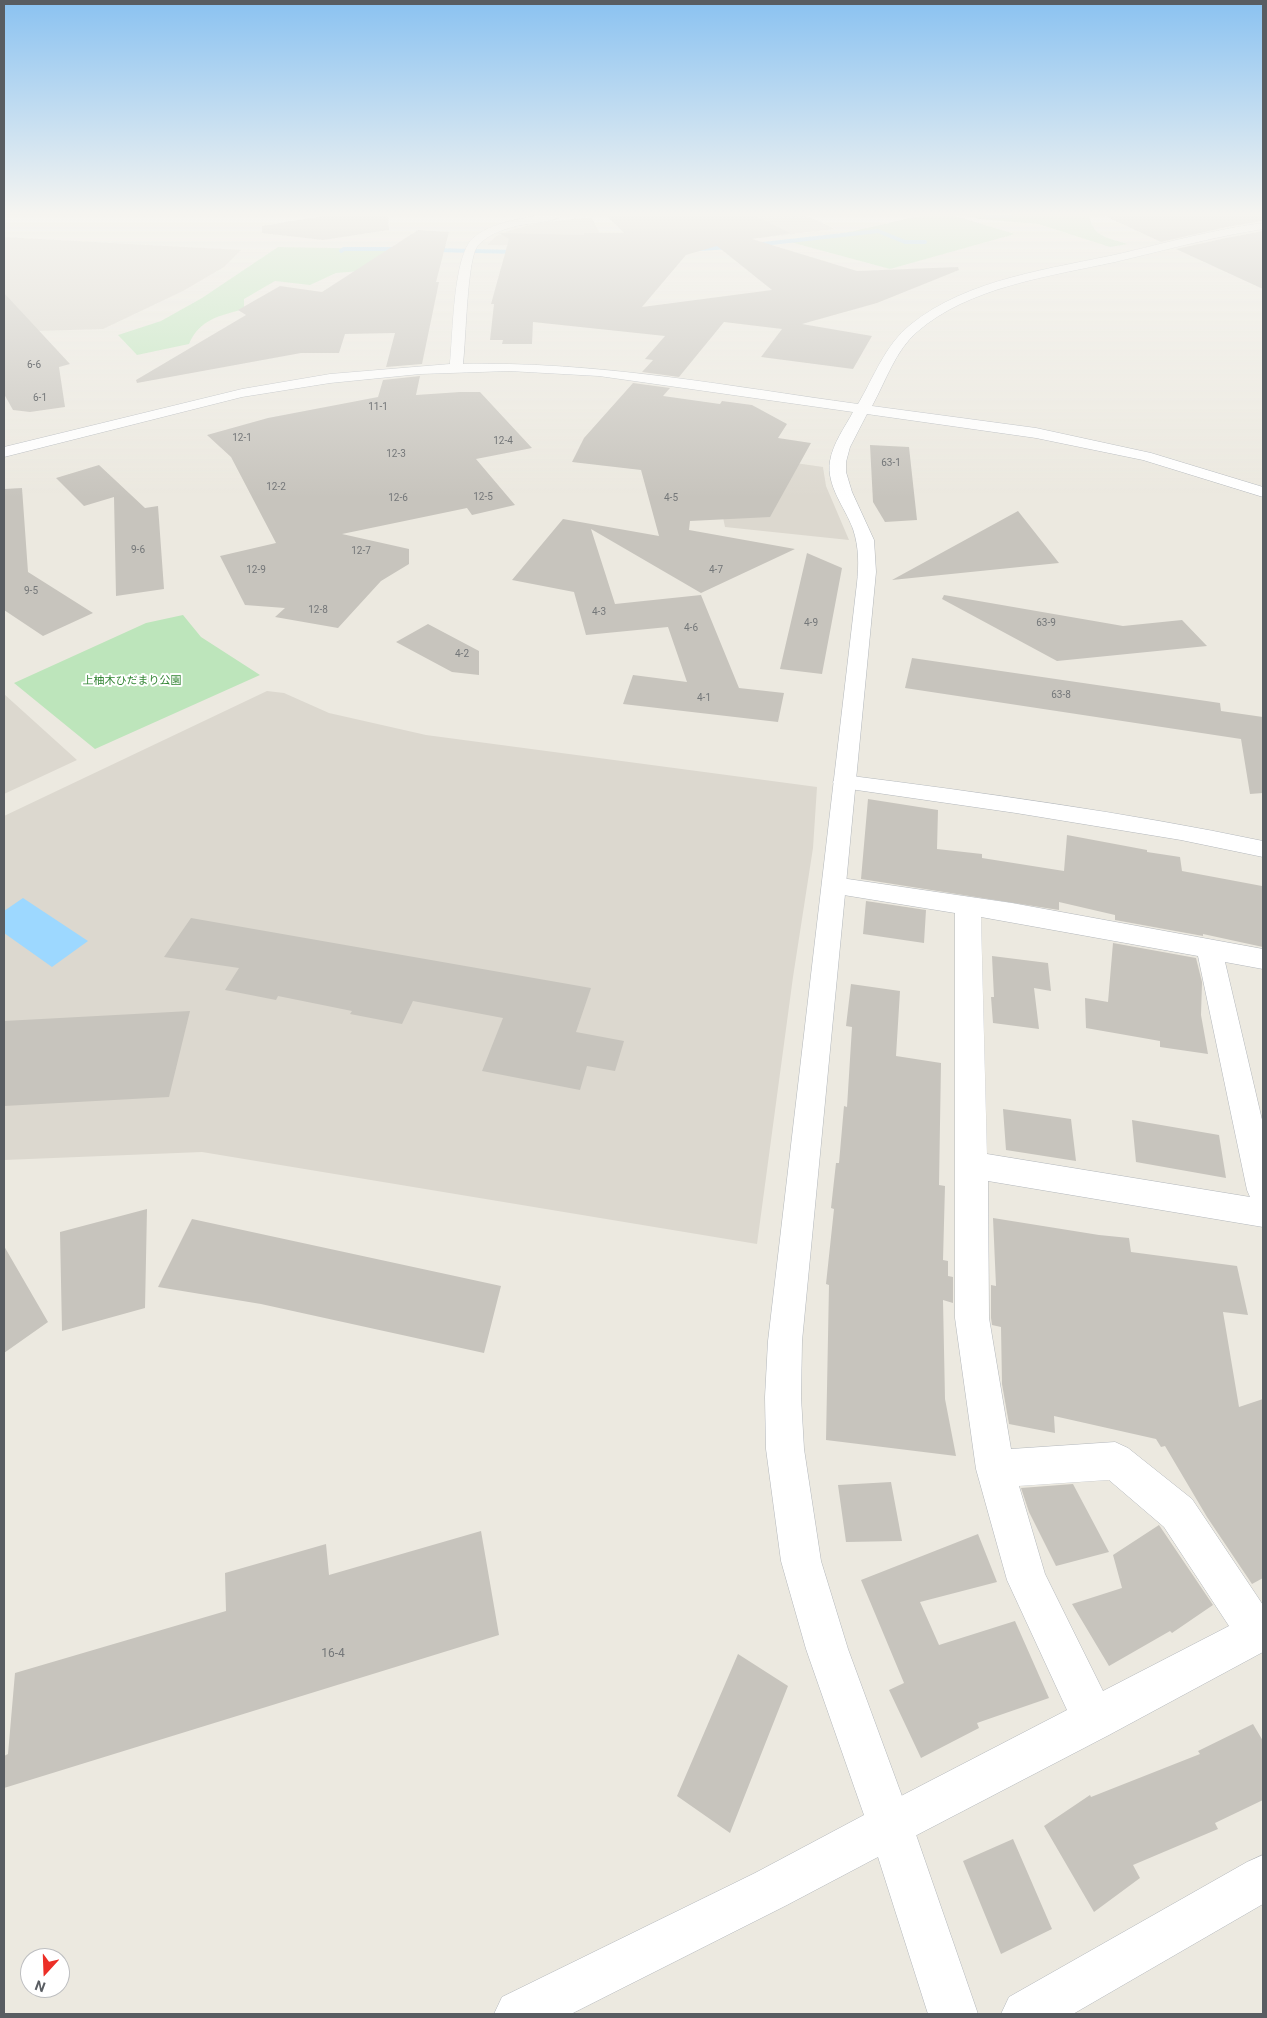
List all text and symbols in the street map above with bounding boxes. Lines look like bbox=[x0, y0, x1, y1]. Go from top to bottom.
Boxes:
house number: 6-6 bbox=[27, 359, 41, 371]
house number: 6-1 bbox=[33, 392, 47, 404]
house number: 11-1 bbox=[368, 401, 388, 413]
house number: 12-1 bbox=[232, 432, 252, 444]
house number: 12-4 bbox=[493, 435, 513, 447]
house number: 12-3 bbox=[386, 448, 406, 460]
house number: 63-1 bbox=[881, 457, 901, 469]
house number: 12-2 bbox=[266, 481, 286, 493]
house number: 12-5 bbox=[473, 491, 493, 503]
house number: 12-6 bbox=[388, 492, 408, 504]
house number: 4-5 bbox=[664, 492, 678, 504]
house number: 9-6 bbox=[131, 544, 145, 556]
house number: 12-7 bbox=[351, 545, 371, 557]
house number: 12-9 bbox=[246, 564, 266, 576]
house number: 4-7 bbox=[709, 564, 723, 576]
house number: 9-5 bbox=[24, 585, 38, 597]
house number: 12-8 bbox=[308, 604, 328, 616]
house number: 4-3 bbox=[592, 606, 606, 618]
house number: 4-9 bbox=[804, 617, 818, 629]
house number: 63-9 bbox=[1036, 617, 1056, 629]
house number: 4-6 bbox=[684, 622, 698, 634]
house number: 4-2 bbox=[455, 648, 469, 660]
park label: 上柚木ひだまり公園 bbox=[83, 674, 181, 688]
house number: 63-8 bbox=[1051, 689, 1071, 701]
house number: 4-1 bbox=[697, 692, 711, 704]
house number: 16-4 bbox=[321, 1647, 345, 1661]
north arrow bbox=[20, 1948, 70, 1998]
text: N bbox=[33, 1977, 48, 1995]

